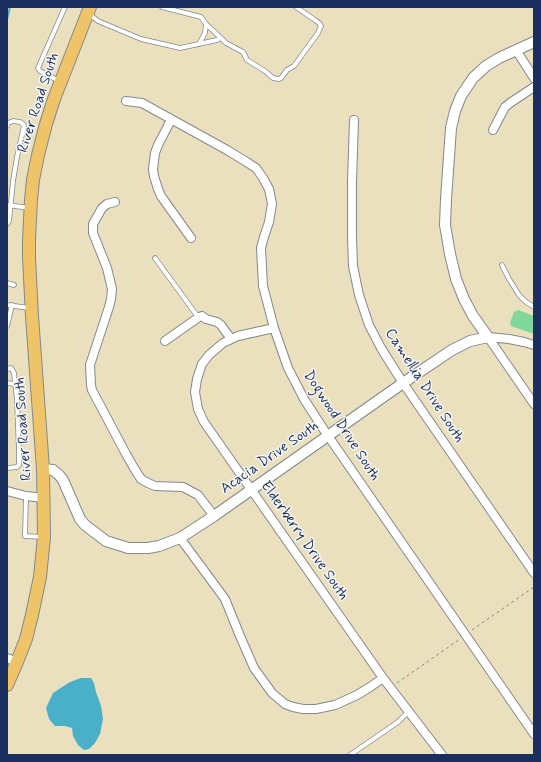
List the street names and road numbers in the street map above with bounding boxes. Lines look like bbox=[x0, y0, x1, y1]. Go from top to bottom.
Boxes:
street label: River Road South bbox=[14, 51, 64, 155]
street label: Camellia Drive South bbox=[380, 326, 468, 446]
street label: Dogwood Drive South bbox=[299, 368, 383, 484]
street label: River Road South bbox=[11, 377, 37, 481]
street label: Acacia Drive South bbox=[218, 418, 322, 498]
street label: Elderberry Drive South bbox=[256, 478, 352, 604]

